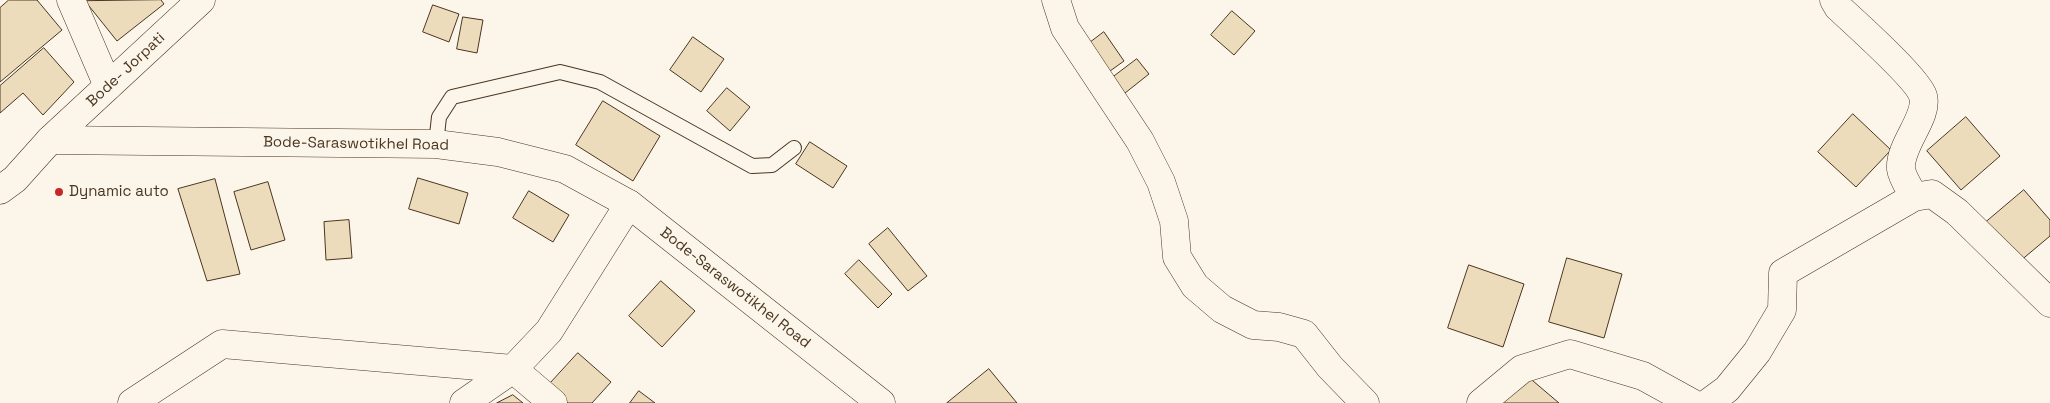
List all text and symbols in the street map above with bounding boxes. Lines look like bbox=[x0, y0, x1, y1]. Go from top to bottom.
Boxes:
street label: Bode- Jorpati bbox=[83, 29, 169, 111]
street label: Bode-Saraswotikhel Road bbox=[263, 133, 449, 155]
place label: Dynamic auto bbox=[69, 183, 169, 201]
marker: Dynamic auto bbox=[53, 186, 65, 198]
street label: Bode-Saraswotikhel Road bbox=[656, 224, 814, 352]

